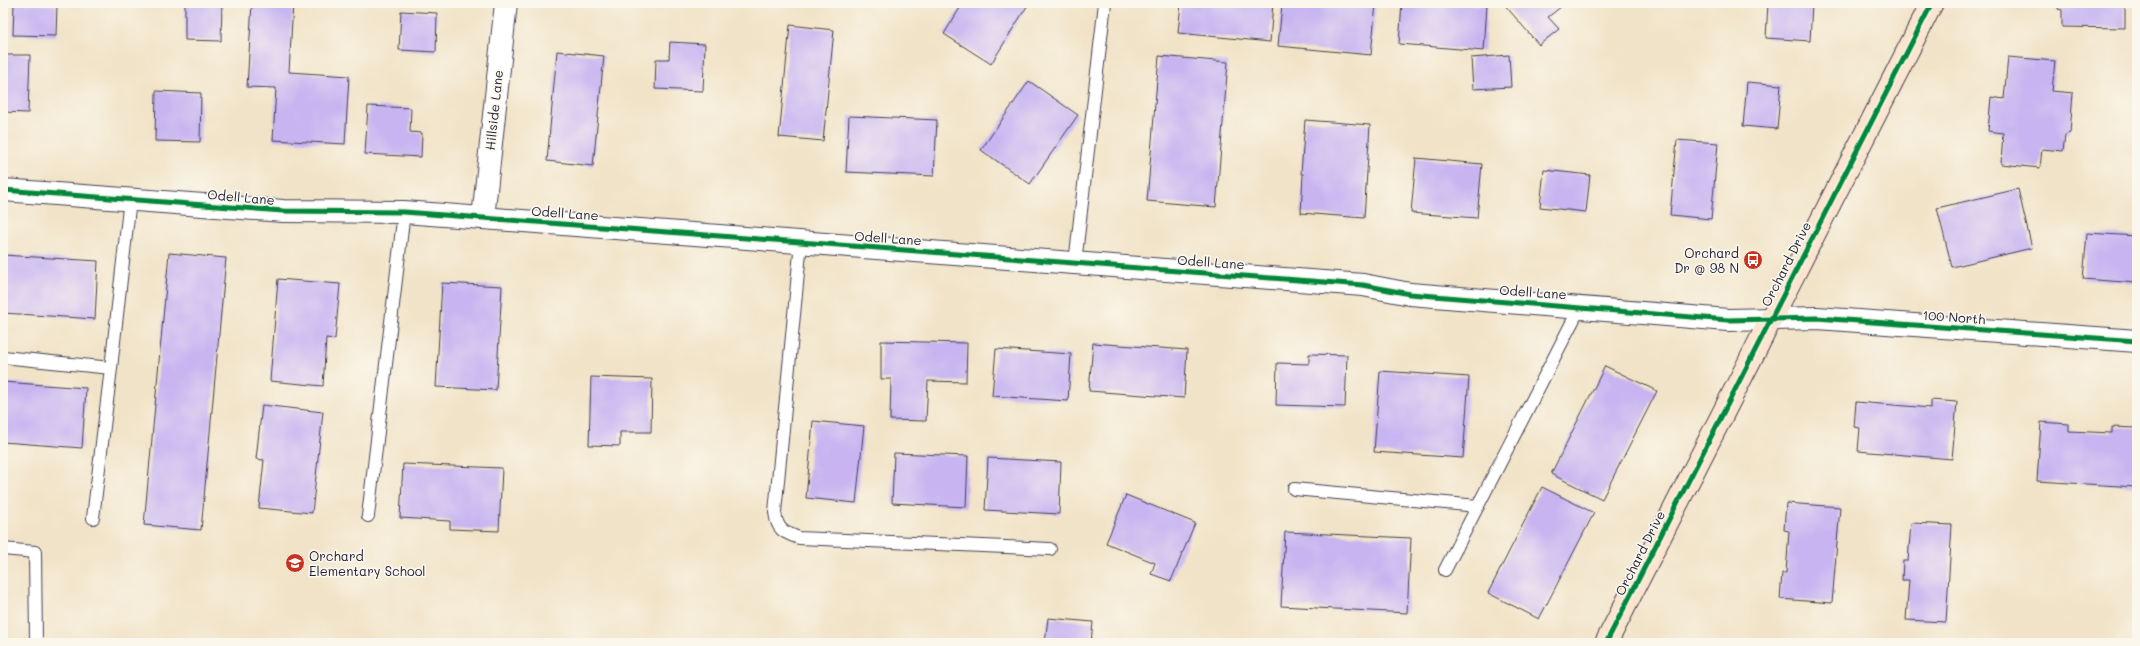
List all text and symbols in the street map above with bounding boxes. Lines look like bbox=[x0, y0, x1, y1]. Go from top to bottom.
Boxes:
street label: Hillside Lane bbox=[481, 69, 506, 151]
street label: Odell Lane bbox=[207, 185, 275, 208]
street label: Odell Lane bbox=[531, 202, 599, 223]
street label: Orchard Drive bbox=[1757, 218, 1814, 309]
street label: Odell Lane bbox=[854, 227, 922, 248]
place label: Orchard Dr @ 98 N bbox=[1674, 244, 1739, 276]
bus stop icon: Orchard Dr @ 98 N bbox=[1742, 249, 1764, 271]
street label: Odell Lane bbox=[1177, 251, 1245, 272]
street label: Odell Lane bbox=[1499, 281, 1567, 302]
street label: 100 North bbox=[1922, 306, 1986, 327]
street label: Orchard Drive bbox=[1611, 507, 1668, 598]
place label: Orchard Elementary School bbox=[309, 547, 426, 579]
school or university icon: Orchard Elementary School bbox=[284, 552, 306, 574]

